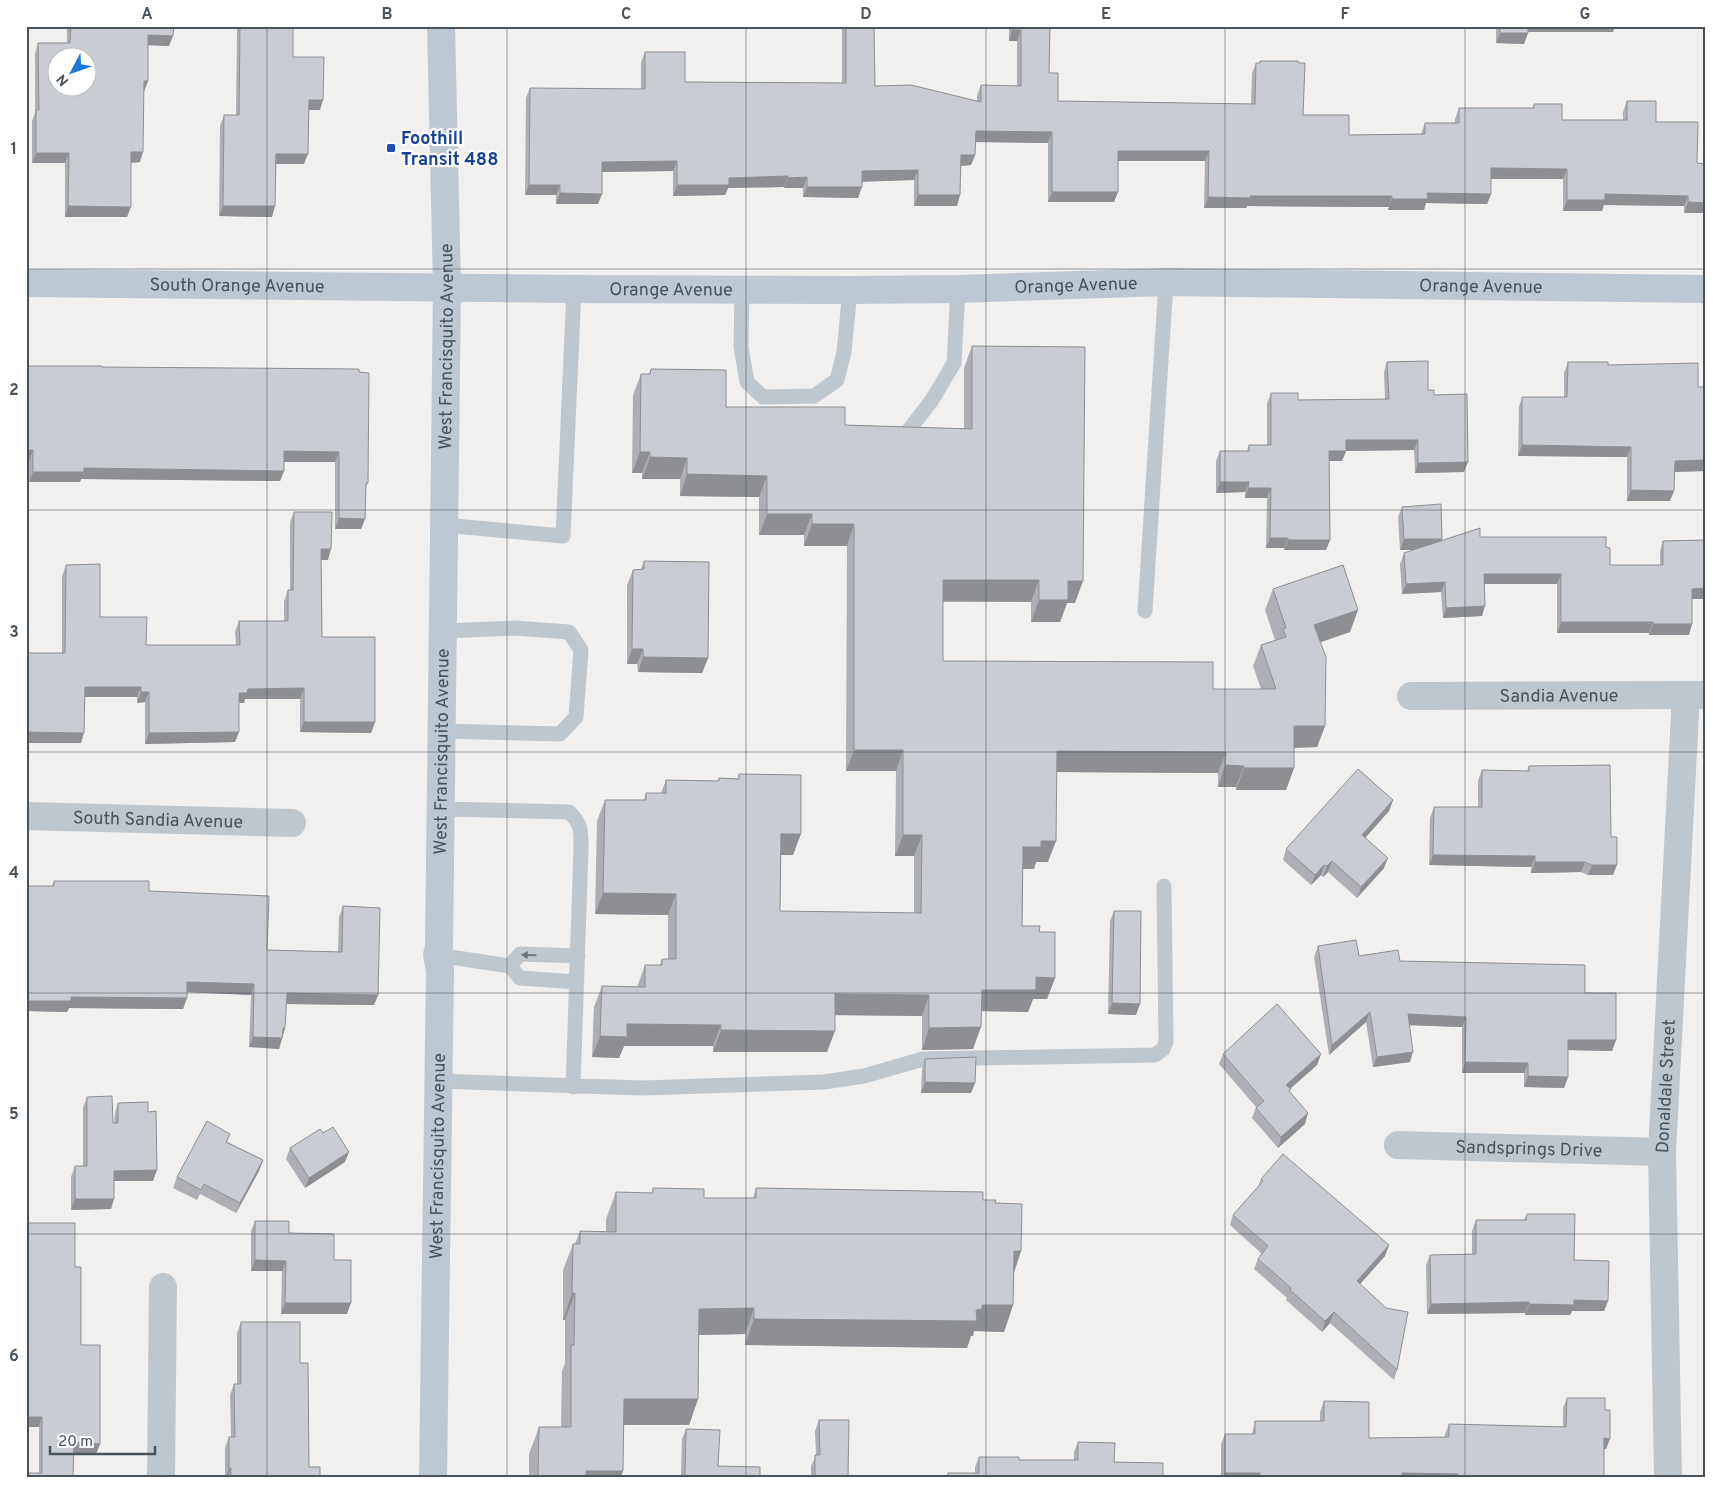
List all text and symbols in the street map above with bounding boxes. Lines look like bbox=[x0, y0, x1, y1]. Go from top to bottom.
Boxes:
text: A bbox=[141, 5, 153, 25]
text: B bbox=[381, 5, 393, 25]
text: C bbox=[621, 5, 631, 25]
text: D bbox=[860, 5, 872, 25]
text: E bbox=[1101, 5, 1111, 25]
text: F bbox=[1340, 5, 1350, 25]
text: G bbox=[1580, 5, 1590, 25]
north arrow bbox=[48, 48, 98, 98]
text: N bbox=[54, 70, 73, 89]
place label: Foothill Transit 488 bbox=[401, 128, 499, 172]
text: 1 bbox=[11, 140, 17, 160]
marker: Foothill Transit 488 bbox=[385, 142, 397, 154]
street label: West Francisquito Avenue bbox=[435, 243, 460, 450]
street label: Orange Avenue bbox=[1014, 273, 1138, 300]
street label: South Orange Avenue bbox=[149, 274, 325, 299]
street label: Orange Avenue bbox=[1419, 275, 1543, 300]
street label: Orange Avenue bbox=[609, 279, 733, 303]
text: 2 bbox=[9, 381, 19, 401]
text: 3 bbox=[9, 623, 19, 643]
street label: West Francisquito Avenue bbox=[430, 648, 456, 855]
street label: Sandia Avenue bbox=[1500, 685, 1618, 709]
street label: South Sandia Avenue bbox=[72, 807, 243, 835]
text: 4 bbox=[9, 864, 19, 884]
one-way arrow bbox=[521, 950, 537, 958]
street label: Donaldale Street bbox=[1652, 1019, 1682, 1154]
street label: West Francisquito Avenue bbox=[426, 1053, 452, 1259]
text: 5 bbox=[9, 1105, 19, 1125]
street label: Sandsprings Drive bbox=[1455, 1137, 1603, 1163]
text: 6 bbox=[9, 1347, 19, 1367]
scale bar bbox=[50, 1423, 155, 1455]
text: 20 m bbox=[58, 1433, 93, 1452]

